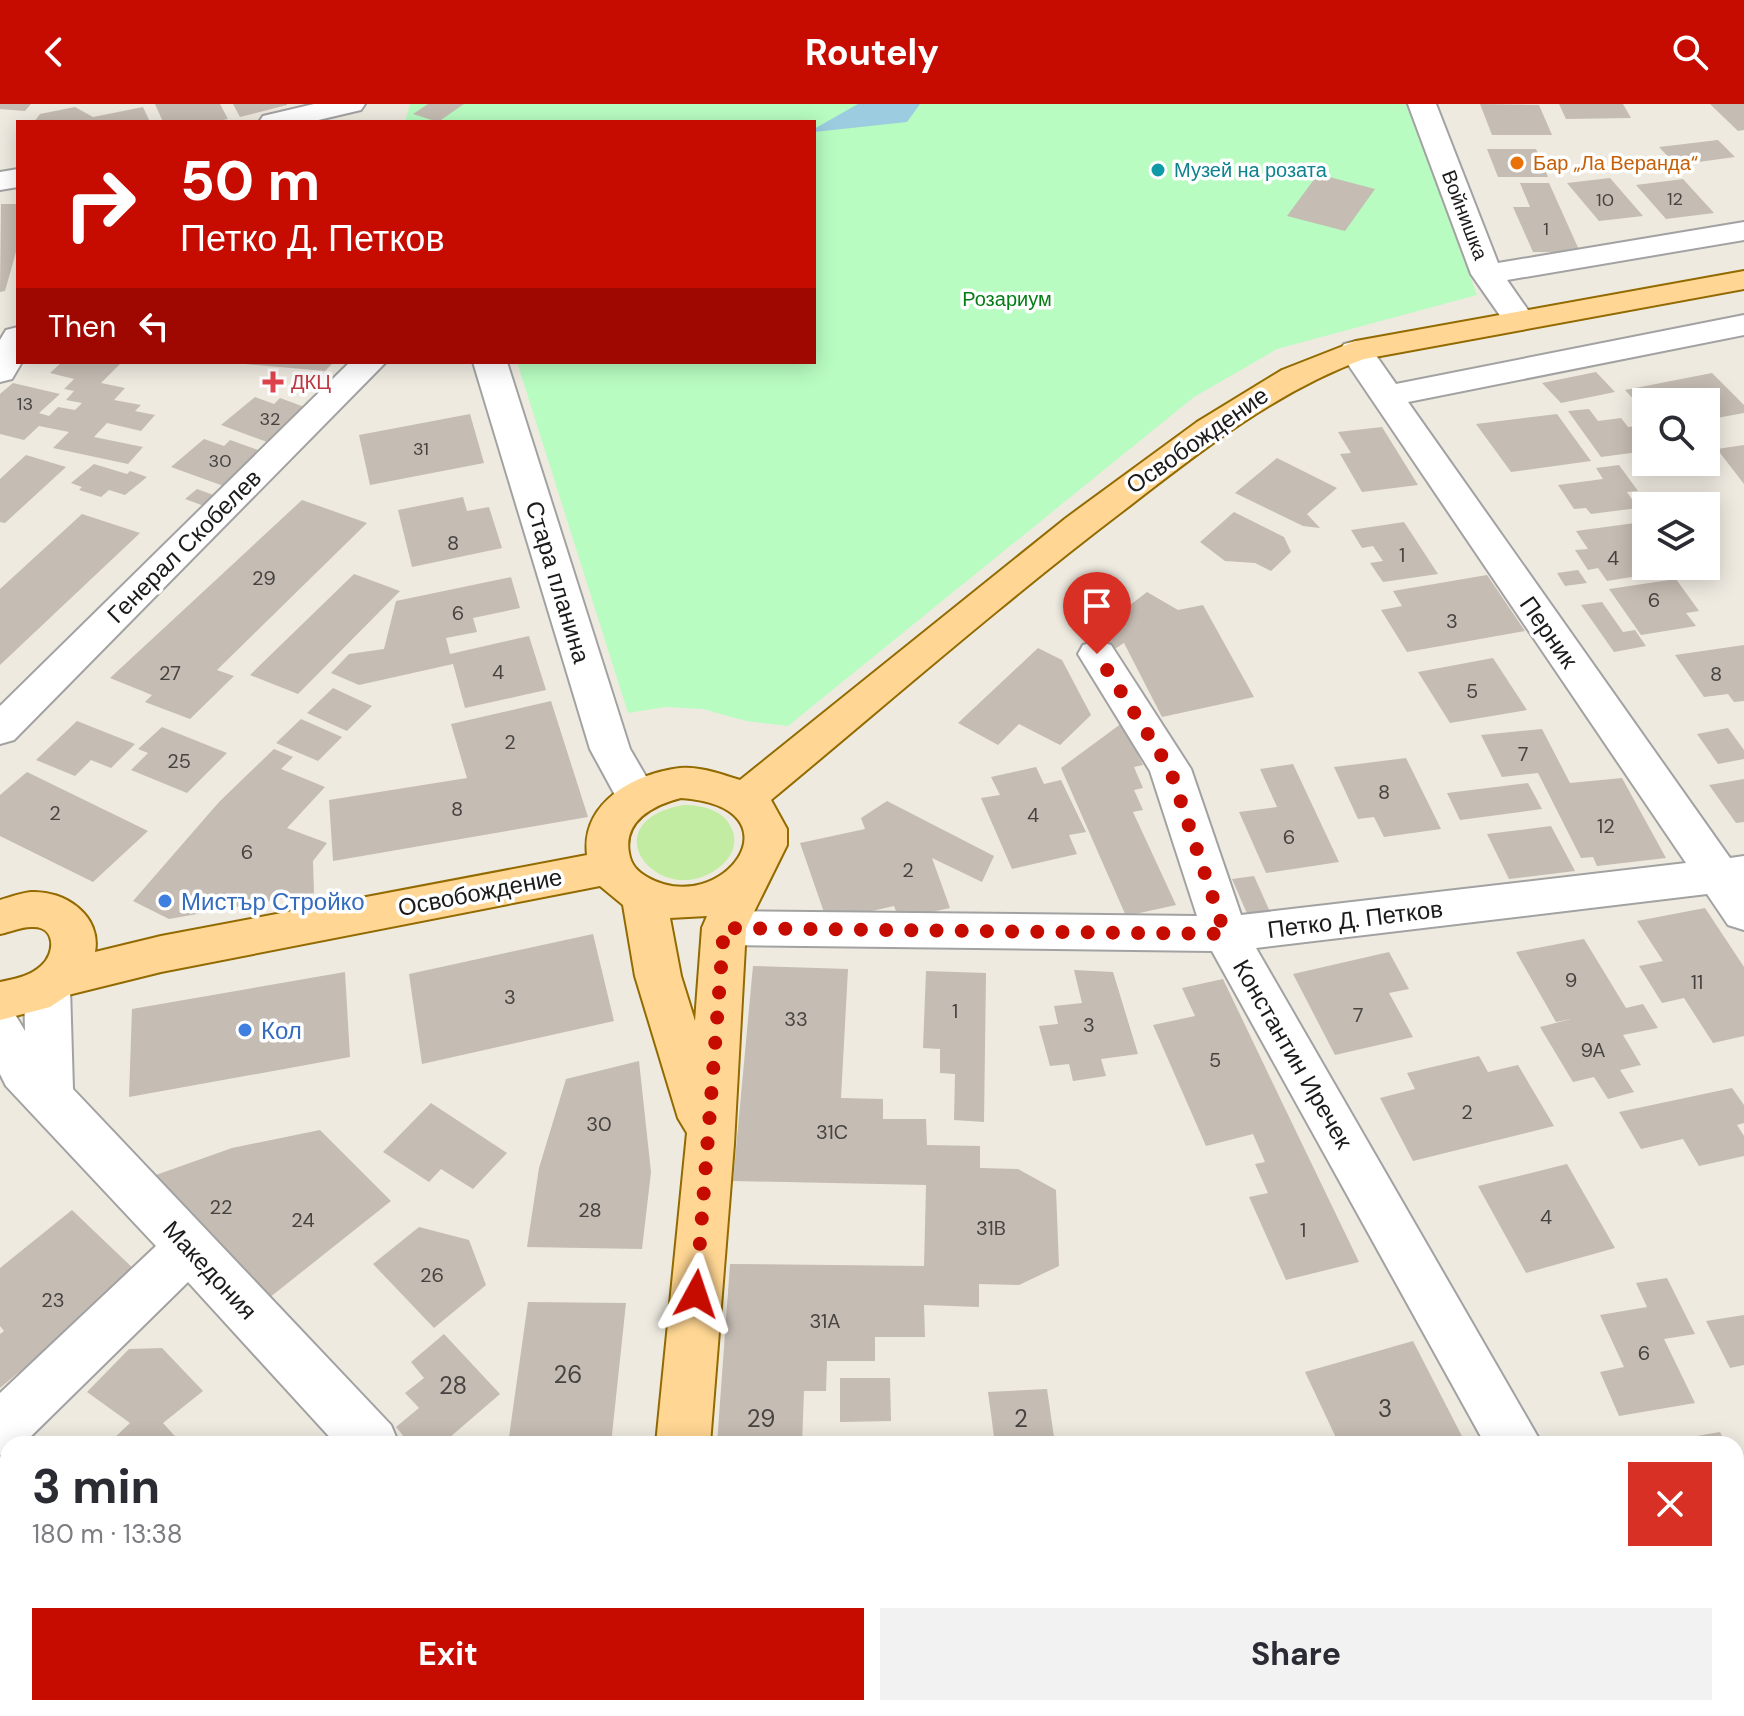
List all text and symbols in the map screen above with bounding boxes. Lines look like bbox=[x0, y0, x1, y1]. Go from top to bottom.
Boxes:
text: Routely bbox=[805, 29, 939, 76]
icon: back bbox=[32, 30, 76, 74]
icon: search bbox=[1668, 30, 1712, 74]
text: 50 m bbox=[180, 144, 320, 217]
place label: Бар „Ла Веранда“ bbox=[1533, 150, 1698, 176]
icon: right bbox=[48, 152, 152, 256]
marker: Бар „Ла Веранда“ bbox=[1508, 154, 1526, 172]
place label: Музей на розата bbox=[1174, 157, 1328, 183]
marker: Музей на розата bbox=[1149, 161, 1167, 179]
street label: Войнишка bbox=[1436, 166, 1494, 264]
house number: 12 bbox=[1667, 187, 1683, 211]
house number: 10 bbox=[1596, 188, 1614, 212]
text: Петко Д. Петков bbox=[180, 215, 445, 262]
house number: 1 bbox=[1543, 217, 1549, 241]
park label: Розариум bbox=[962, 286, 1052, 312]
icon: left bbox=[132, 304, 176, 348]
text: Then bbox=[48, 307, 116, 346]
place label: ДКЦ bbox=[291, 369, 331, 395]
marker: ДКЦ bbox=[262, 371, 284, 393]
street label: Освобождение bbox=[1120, 379, 1274, 501]
map controls bbox=[1632, 388, 1720, 580]
button: search bbox=[1632, 388, 1720, 476]
house number: 13 bbox=[17, 392, 33, 416]
house number: 32 bbox=[259, 407, 281, 431]
house number: 31 bbox=[413, 437, 429, 461]
house number: 30 bbox=[209, 449, 231, 473]
street label: Генерал Скобелев bbox=[100, 462, 268, 630]
button: layers bbox=[1632, 492, 1720, 580]
street label: Стара планина bbox=[519, 497, 598, 668]
house number: 8 bbox=[447, 530, 459, 556]
house number: 1 bbox=[1399, 542, 1405, 568]
house number: 4 bbox=[1607, 545, 1619, 571]
house number: 29 bbox=[252, 565, 276, 591]
pin bbox=[1063, 572, 1131, 654]
icon: arrive bbox=[1075, 584, 1119, 628]
house number: 6 bbox=[1648, 587, 1660, 613]
street label: Перник bbox=[1513, 590, 1585, 675]
house number: 6 bbox=[452, 600, 464, 626]
house number: 3 bbox=[1446, 608, 1458, 634]
house number: 4 bbox=[492, 659, 504, 685]
house number: 27 bbox=[159, 660, 181, 686]
house number: 8 bbox=[1710, 661, 1722, 687]
house number: 5 bbox=[1466, 678, 1478, 704]
house number: 2 bbox=[504, 729, 516, 755]
house number: 7 bbox=[1518, 741, 1528, 767]
house number: 25 bbox=[167, 748, 191, 774]
house number: 8 bbox=[1378, 779, 1390, 805]
house number: 8 bbox=[451, 796, 463, 822]
house number: 2 bbox=[49, 800, 61, 826]
house number: 4 bbox=[1027, 802, 1039, 828]
house number: 12 bbox=[1597, 813, 1615, 839]
house number: 6 bbox=[1283, 824, 1295, 850]
house number: 6 bbox=[241, 839, 253, 865]
house number: 2 bbox=[902, 857, 914, 883]
street label: Освобождение bbox=[395, 861, 565, 923]
place label: Мистър Стройко bbox=[181, 886, 365, 917]
marker: Мистър Стройко bbox=[156, 892, 174, 910]
street label: Петко Д. Петков bbox=[1266, 893, 1444, 945]
street label: Константин Иречек bbox=[1226, 954, 1360, 1155]
house number: 9 bbox=[1565, 967, 1577, 993]
house number: 11 bbox=[1691, 969, 1703, 995]
house number: 3 bbox=[504, 984, 516, 1010]
house number: 1 bbox=[952, 998, 958, 1024]
house number: 7 bbox=[1353, 1002, 1363, 1028]
house number: 33 bbox=[784, 1006, 808, 1032]
house number: 3 bbox=[1083, 1012, 1095, 1038]
place label: Кол bbox=[261, 1015, 302, 1046]
marker: Кол bbox=[236, 1021, 254, 1039]
house number: 9A bbox=[1581, 1037, 1605, 1063]
house number: 5 bbox=[1209, 1047, 1221, 1073]
house number: 2 bbox=[1461, 1099, 1473, 1125]
house number: 30 bbox=[586, 1111, 612, 1137]
house number: 31C bbox=[816, 1119, 848, 1145]
house number: 22 bbox=[209, 1194, 233, 1220]
house number: 28 bbox=[578, 1197, 602, 1223]
house number: 4 bbox=[1540, 1204, 1552, 1230]
house number: 24 bbox=[291, 1207, 315, 1233]
street label: Македония bbox=[156, 1214, 264, 1326]
house number: 31B bbox=[976, 1215, 1006, 1241]
house number: 1 bbox=[1300, 1217, 1306, 1243]
position arrow bbox=[654, 1252, 738, 1336]
house number: 26 bbox=[420, 1262, 444, 1288]
house number: 23 bbox=[41, 1287, 65, 1313]
house number: 31A bbox=[810, 1308, 841, 1334]
house number: 6 bbox=[1638, 1340, 1650, 1366]
house number: 26 bbox=[554, 1359, 582, 1390]
house number: 28 bbox=[439, 1370, 467, 1401]
house number: 3 bbox=[1378, 1393, 1392, 1424]
house number: 29 bbox=[747, 1403, 775, 1434]
house number: 2 bbox=[1014, 1403, 1028, 1434]
text: 3 min bbox=[32, 1455, 160, 1518]
button: close bbox=[1628, 1462, 1712, 1546]
text: 180 m · 13:38 bbox=[32, 1517, 183, 1551]
button: Exit bbox=[32, 1608, 864, 1700]
button: Share bbox=[880, 1608, 1712, 1700]

